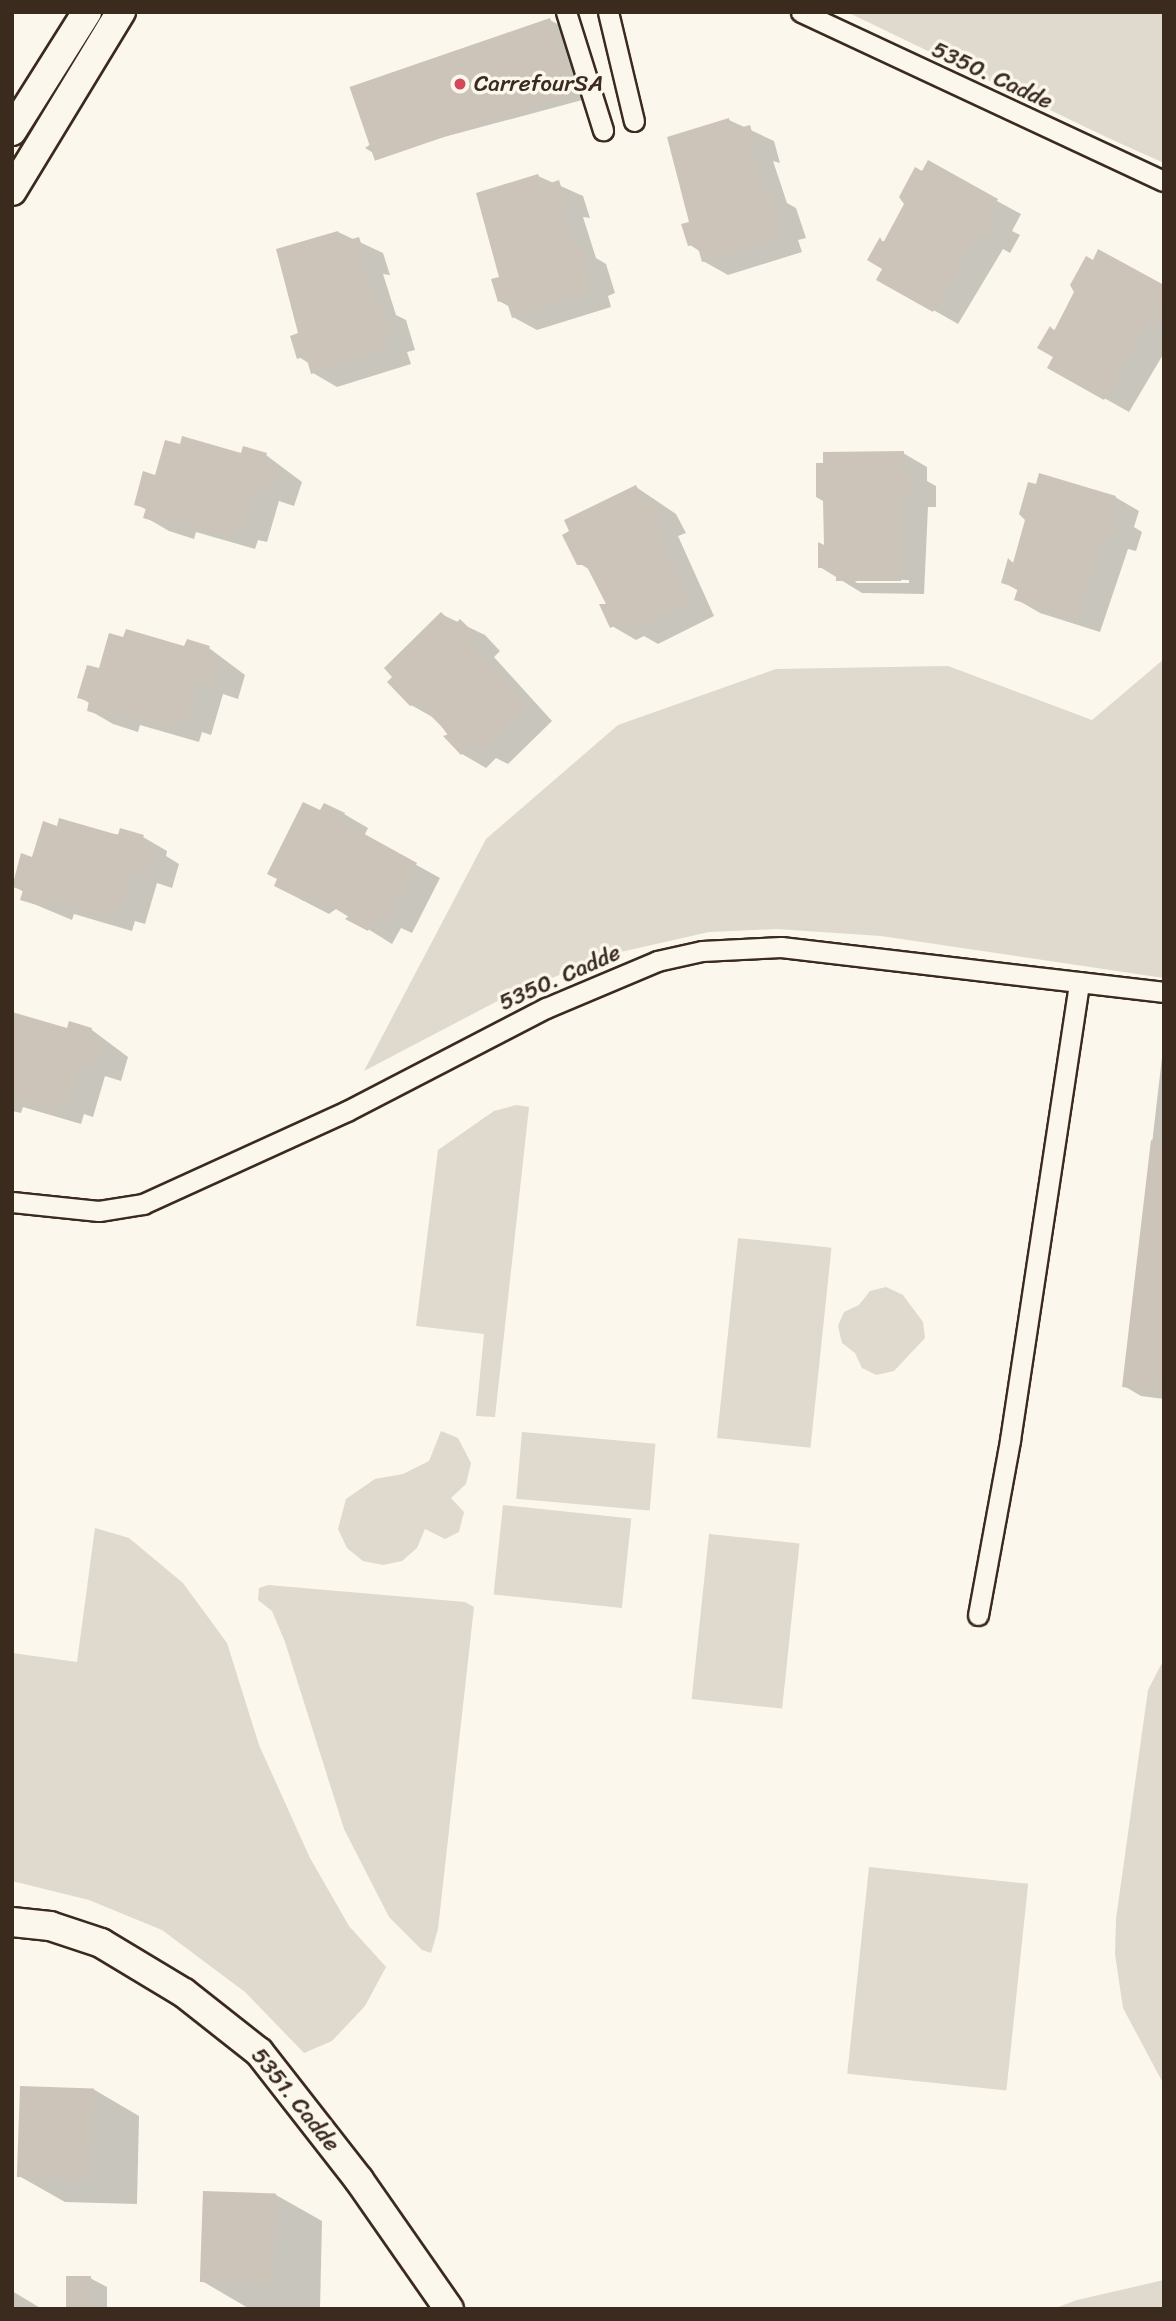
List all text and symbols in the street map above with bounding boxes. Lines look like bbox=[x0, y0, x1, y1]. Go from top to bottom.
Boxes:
street label: 5350. Cadde bbox=[927, 36, 1057, 116]
place label: CarrefourSA bbox=[474, 70, 603, 98]
marker: CarrefourSA bbox=[452, 76, 468, 92]
street label: 5350. Cadde bbox=[495, 939, 625, 1017]
street label: 5351. Cadde bbox=[245, 2043, 345, 2157]

